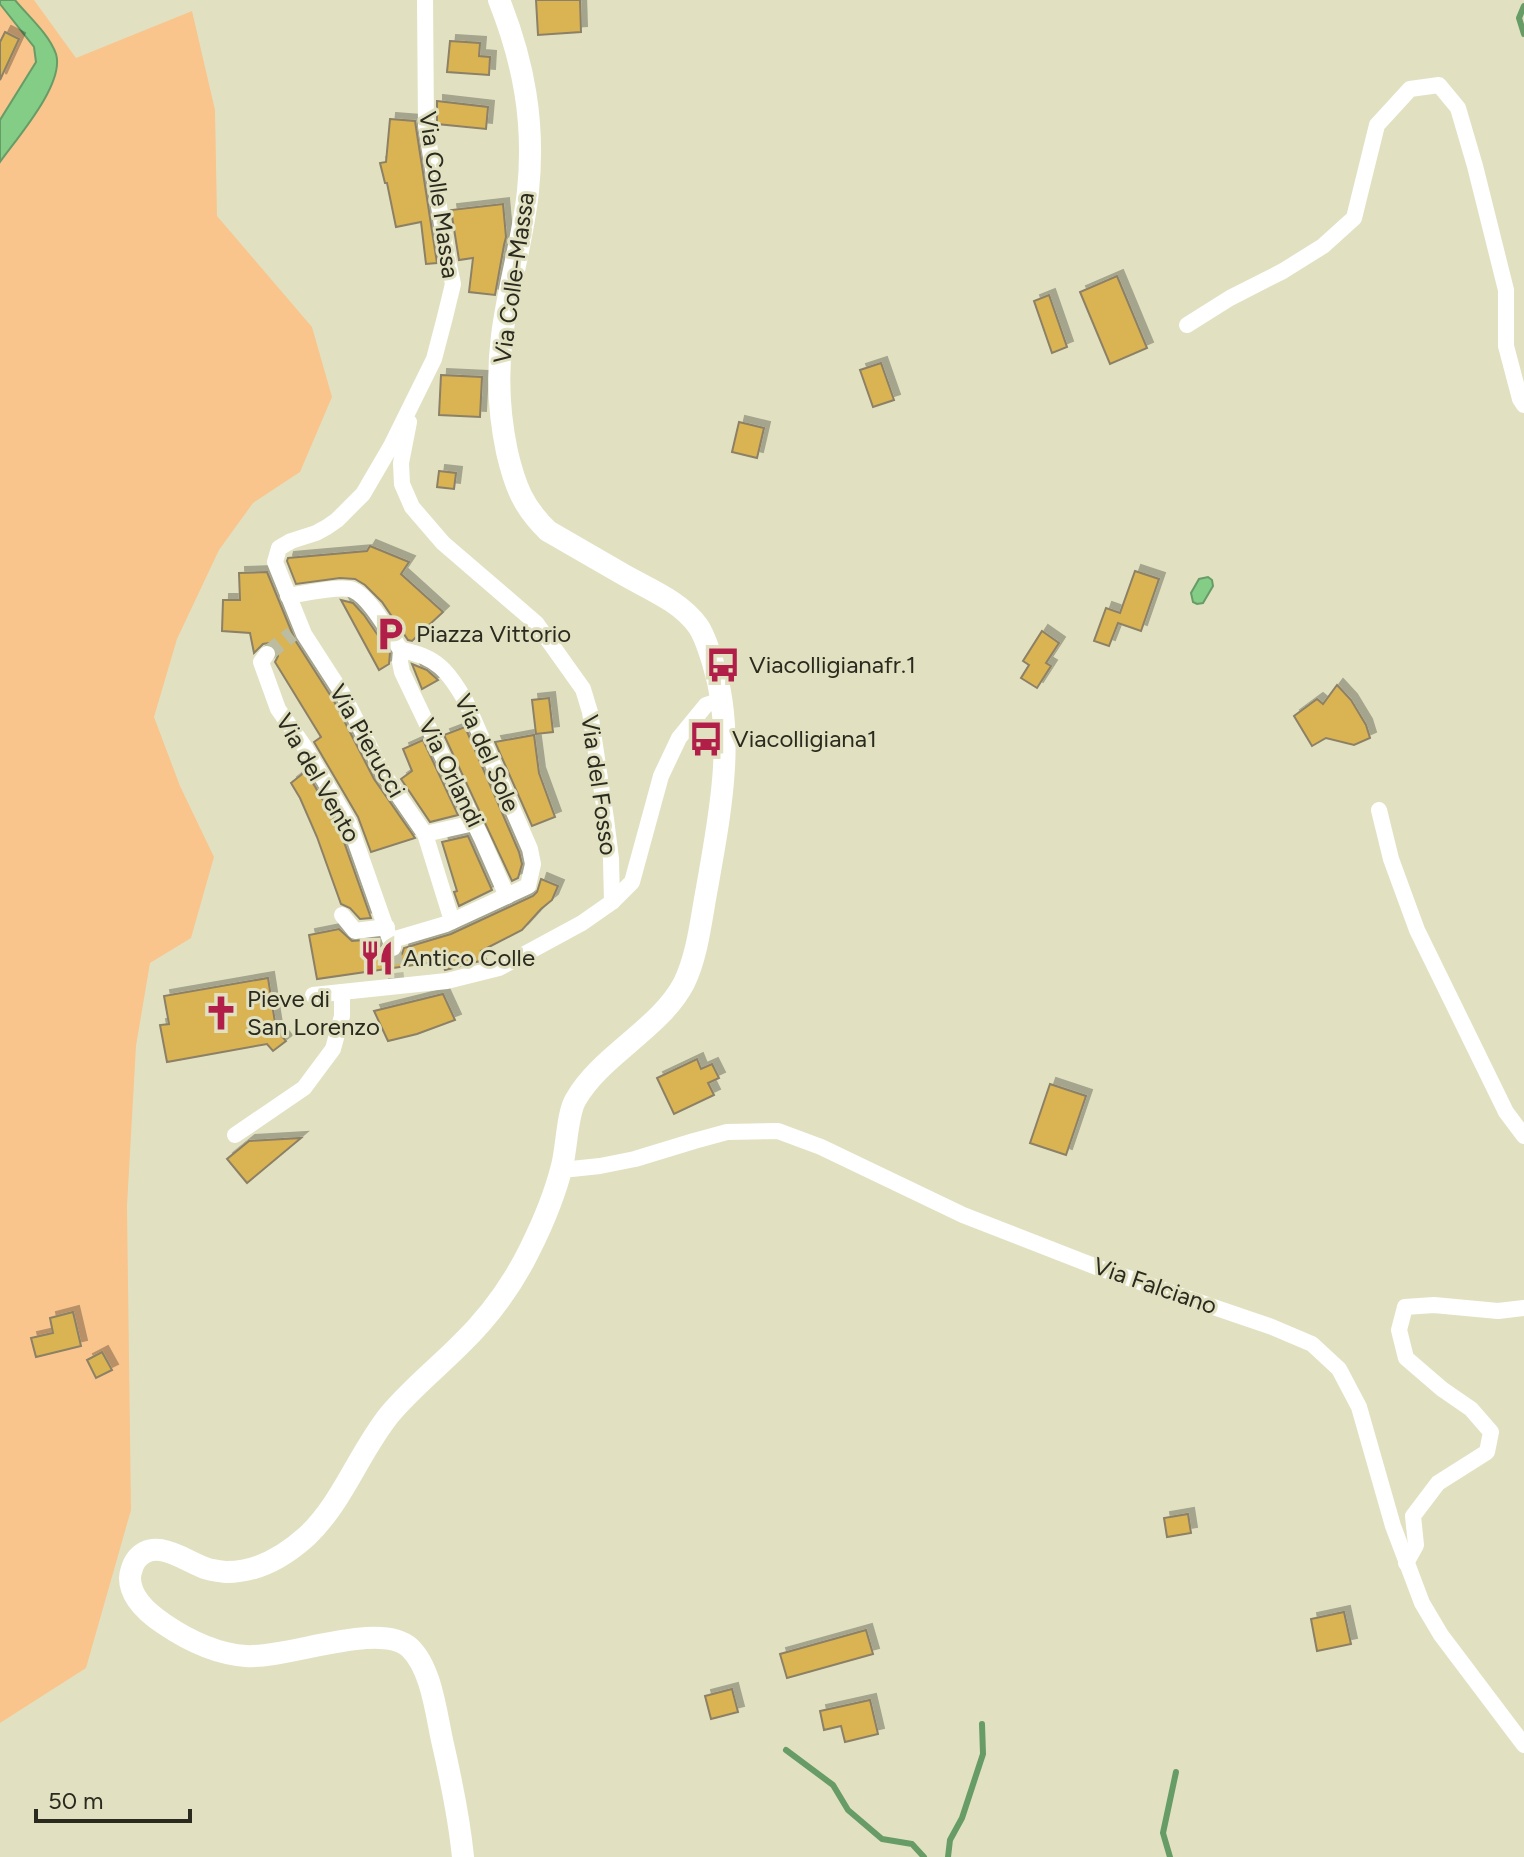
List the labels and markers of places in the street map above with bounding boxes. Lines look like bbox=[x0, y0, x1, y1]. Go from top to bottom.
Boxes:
parking icon: Piazza Vittorio bbox=[371, 615, 409, 653]
place label: Piazza Vittorio bbox=[416, 619, 571, 648]
bus stop icon: Viacolligianafr.1 bbox=[704, 646, 742, 684]
place label: Viacolligianafr.1 bbox=[749, 650, 916, 679]
bus stop icon: Viacolligiana1 bbox=[687, 720, 725, 758]
place label: Viacolligiana1 bbox=[732, 724, 877, 753]
restaurant icon: Antico Colle bbox=[358, 939, 396, 977]
place label: Antico Colle bbox=[403, 943, 535, 972]
place label: Pieve di San Lorenzo bbox=[247, 984, 380, 1041]
church icon: Pieve di San Lorenzo bbox=[202, 994, 240, 1032]

